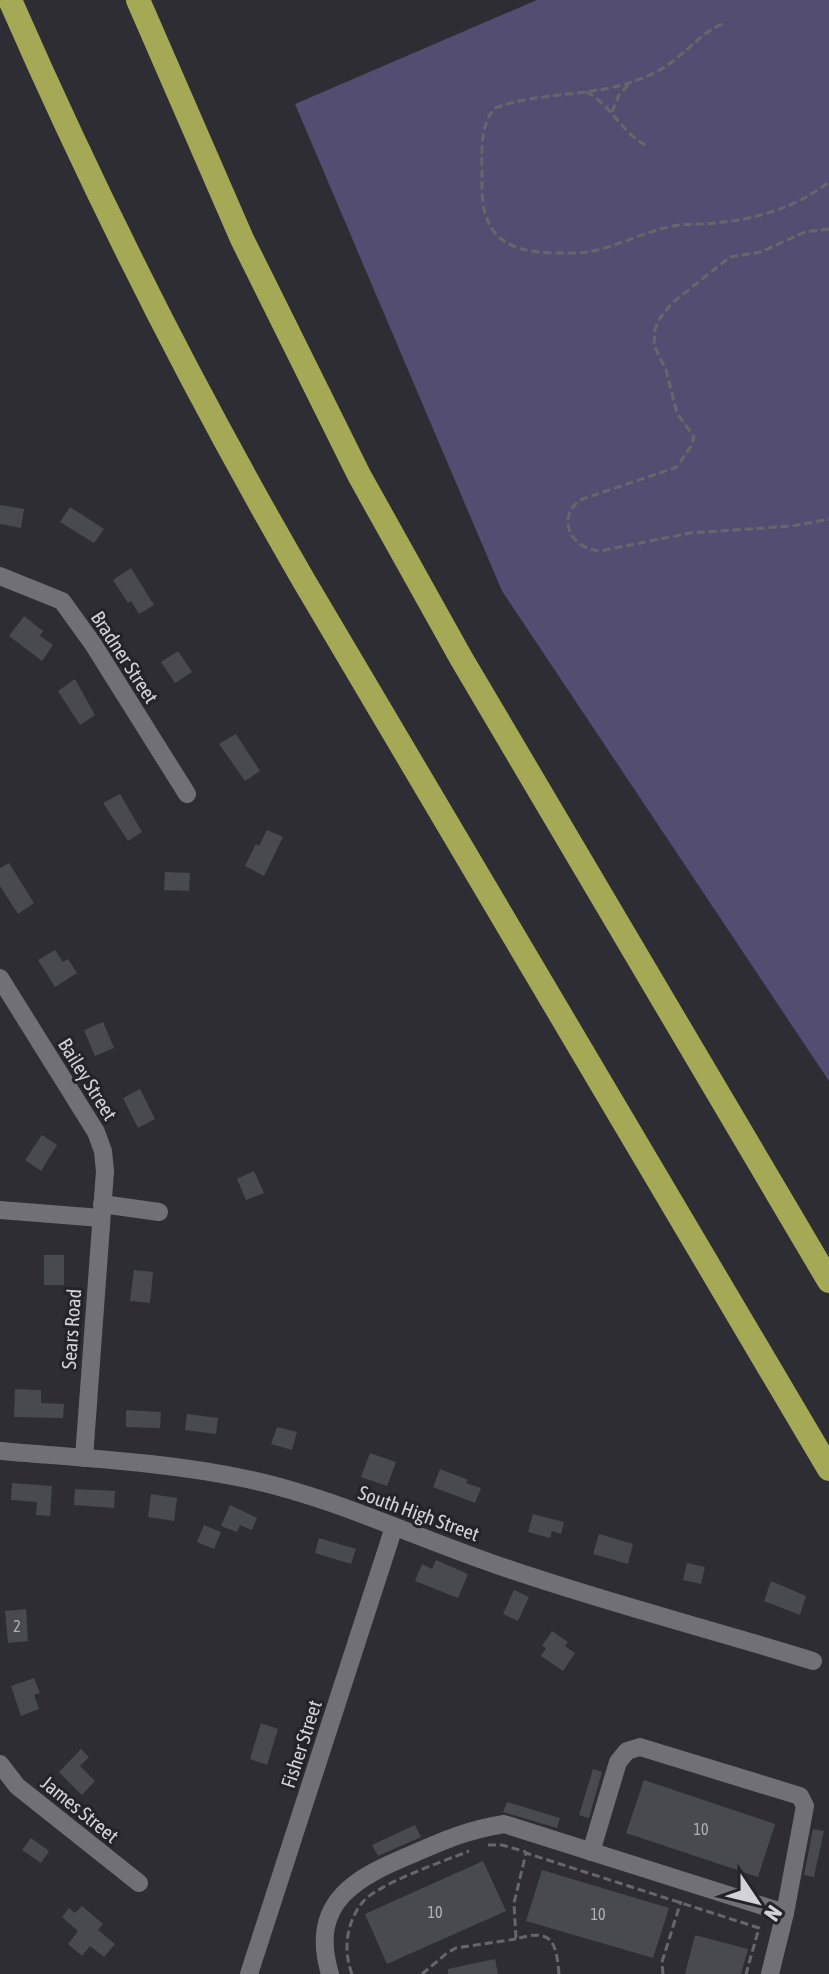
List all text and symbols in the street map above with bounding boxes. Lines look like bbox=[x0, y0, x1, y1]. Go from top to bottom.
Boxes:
street label: Bradner Street bbox=[87, 607, 163, 708]
street label: Bailey Street bbox=[54, 1034, 122, 1124]
street label: Sears Road bbox=[57, 1288, 85, 1370]
street label: South High Street bbox=[355, 1481, 483, 1546]
house number: 2 bbox=[13, 1617, 21, 1635]
street label: Fisher Street bbox=[276, 1697, 326, 1791]
street label: James Street bbox=[37, 1771, 124, 1847]
house number: 10 bbox=[693, 1820, 709, 1838]
north arrow bbox=[717, 1862, 797, 1942]
text: N bbox=[759, 1901, 788, 1926]
house number: 10 bbox=[427, 1903, 443, 1921]
house number: 10 bbox=[590, 1905, 606, 1923]

